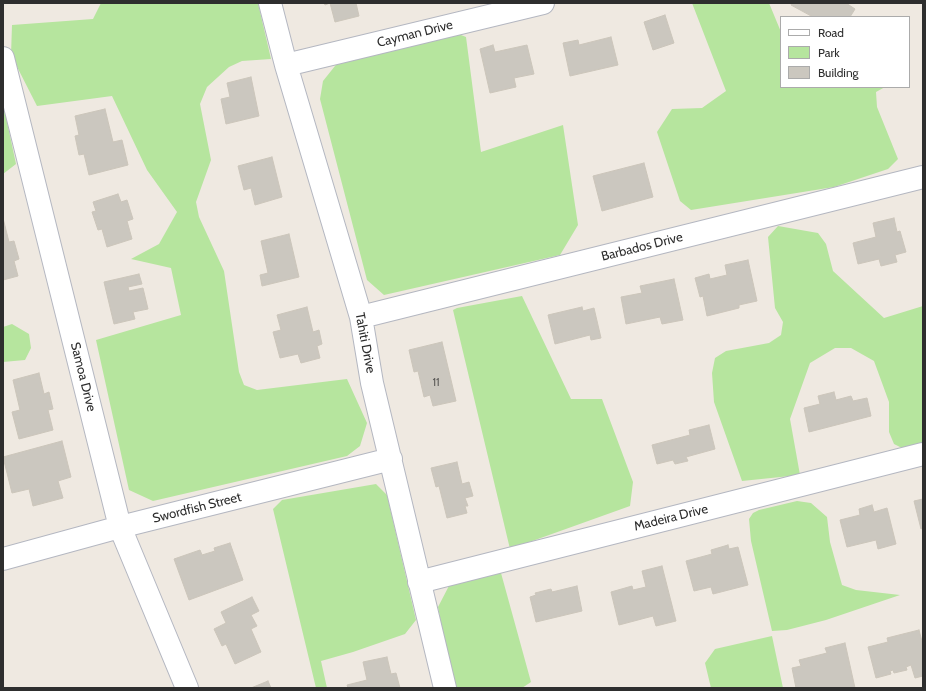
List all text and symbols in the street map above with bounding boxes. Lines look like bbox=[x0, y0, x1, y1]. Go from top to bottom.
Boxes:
legend bbox=[780, 16, 910, 88]
street label: Cayman Drive bbox=[375, 17, 455, 51]
text: Road bbox=[818, 25, 844, 40]
text: Park bbox=[818, 45, 840, 60]
text: Building bbox=[818, 65, 859, 80]
street label: Barbados Drive bbox=[600, 229, 684, 265]
street label: Tahiti Drive bbox=[351, 311, 379, 375]
street label: Samoa Drive bbox=[67, 341, 99, 413]
house number: 11 bbox=[432, 376, 440, 390]
street label: Swordfish Street bbox=[151, 489, 243, 527]
street label: Madeira Drive bbox=[632, 501, 710, 535]

